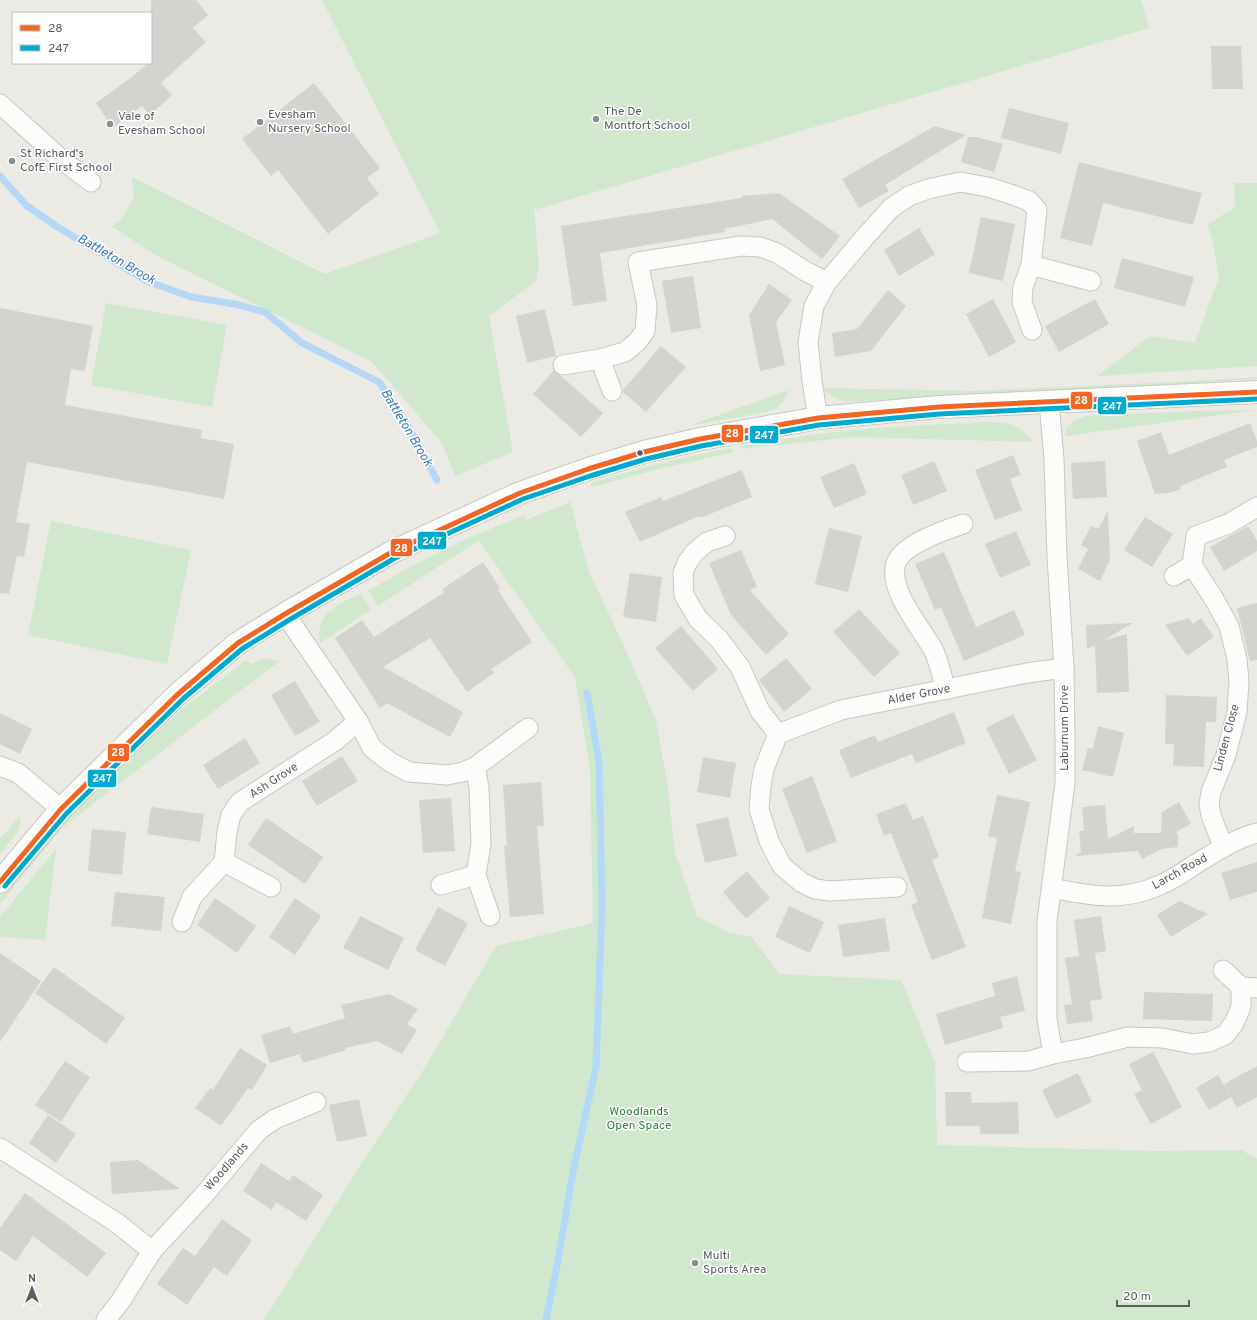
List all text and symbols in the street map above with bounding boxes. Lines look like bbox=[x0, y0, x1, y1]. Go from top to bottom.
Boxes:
legend bbox=[12, 12, 152, 64]
text: 28 bbox=[48, 21, 63, 37]
text: 247 bbox=[48, 41, 69, 57]
place label: The De Montfort School bbox=[604, 104, 691, 134]
place label: Evesham Nursery School bbox=[268, 107, 351, 137]
place label: Vale of Evesham School bbox=[118, 109, 206, 139]
marker: The De Montfort School bbox=[591, 114, 601, 124]
marker: Evesham Nursery School bbox=[255, 117, 265, 127]
marker: Vale of Evesham School bbox=[105, 119, 115, 129]
place label: St Richard's CofE First School bbox=[20, 146, 112, 176]
marker: St Richard's CofE First School bbox=[7, 156, 17, 166]
water label: Battleton Brook bbox=[74, 231, 158, 289]
water label: Battleton Brook bbox=[377, 386, 436, 470]
line badge: 28 bbox=[1070, 391, 1093, 410]
text: 28 bbox=[1074, 394, 1088, 408]
line badge: 247 bbox=[1097, 396, 1127, 415]
text: 247 bbox=[1102, 400, 1122, 414]
line badge: 28 bbox=[721, 424, 744, 443]
line badge: 247 bbox=[749, 425, 779, 444]
text: 28 bbox=[725, 427, 739, 441]
text: 247 bbox=[754, 429, 774, 443]
unlabelled marker bbox=[635, 448, 645, 458]
line badge: 247 bbox=[417, 531, 447, 550]
text: 247 bbox=[422, 535, 442, 549]
line badge: 28 bbox=[390, 538, 413, 557]
text: 28 bbox=[394, 542, 408, 556]
street label: Alder Grove bbox=[886, 681, 952, 709]
street label: Laburnum Drive bbox=[1057, 685, 1073, 771]
street label: Linden Close bbox=[1210, 703, 1244, 773]
line badge: 28 bbox=[107, 743, 130, 762]
text: 28 bbox=[111, 746, 125, 760]
street label: Ash Grove bbox=[247, 759, 301, 803]
line badge: 247 bbox=[87, 769, 117, 788]
text: 247 bbox=[92, 772, 112, 786]
street label: Larch Road bbox=[1149, 850, 1211, 894]
park label: Woodlands Open Space bbox=[606, 1104, 672, 1134]
street label: Woodlands bbox=[202, 1139, 252, 1195]
place label: Multi Sports Area bbox=[703, 1248, 766, 1278]
marker: Multi Sports Area bbox=[690, 1258, 700, 1268]
north arrow bbox=[12, 1268, 52, 1308]
text: N bbox=[28, 1272, 36, 1286]
scale bar bbox=[1117, 1282, 1189, 1308]
text: 20 m bbox=[1123, 1289, 1151, 1305]

